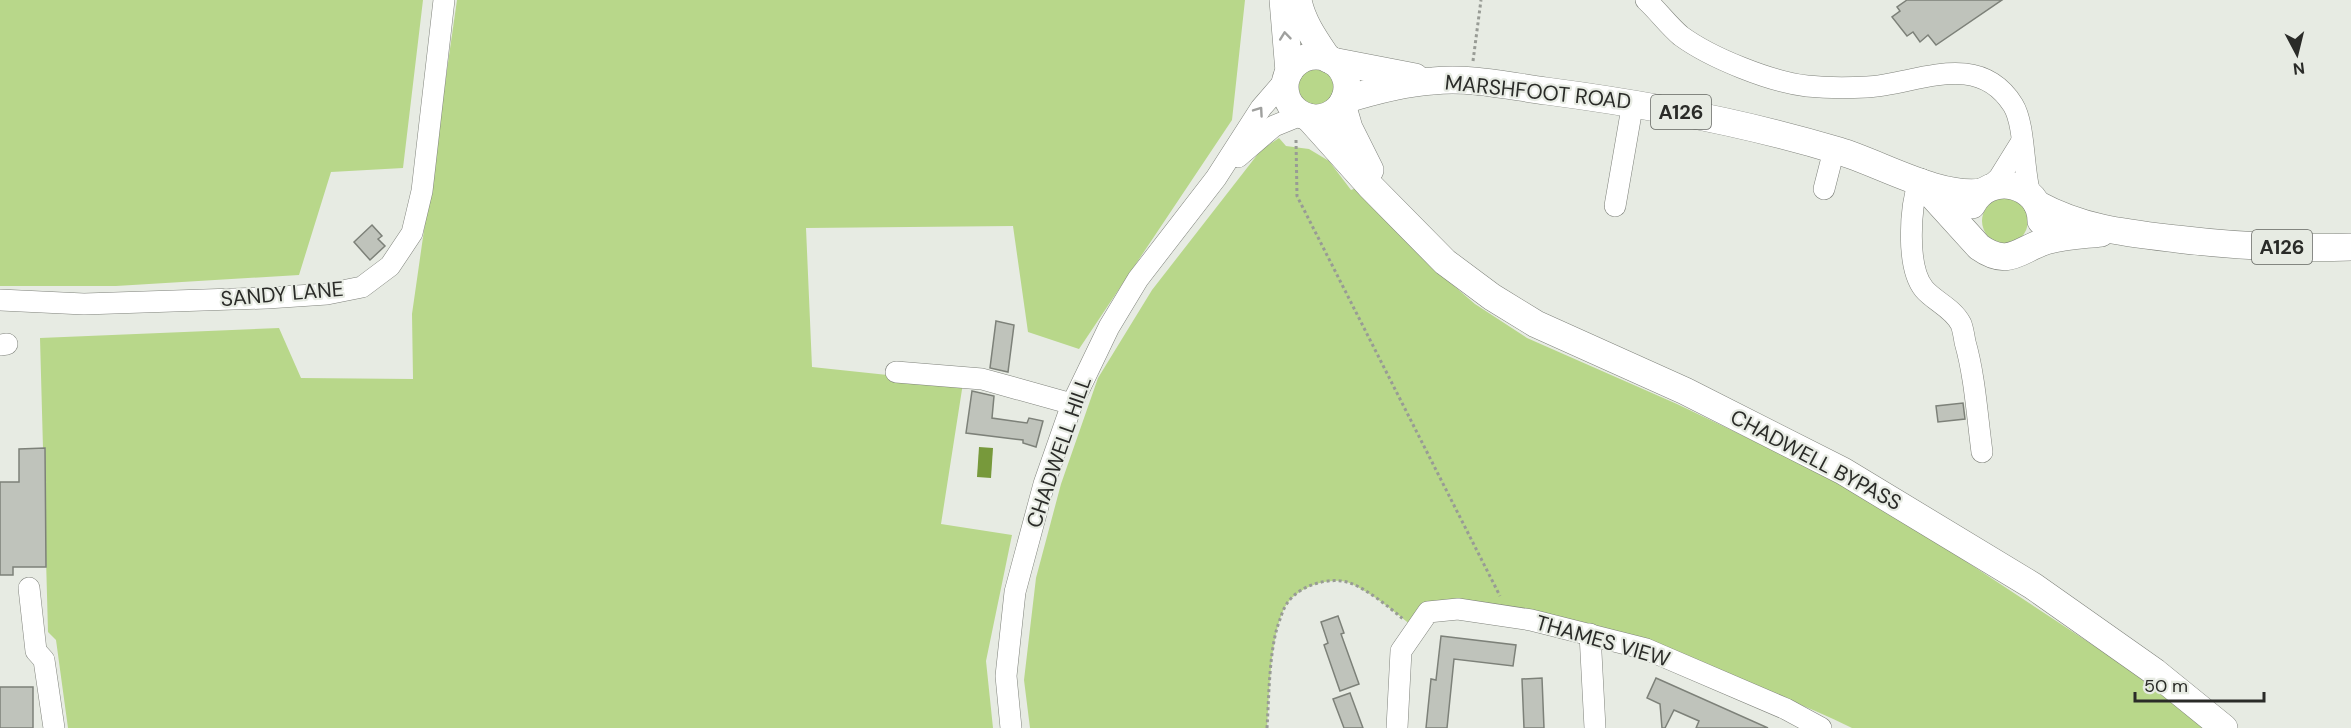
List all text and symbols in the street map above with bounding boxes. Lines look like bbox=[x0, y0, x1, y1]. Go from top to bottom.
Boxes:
north arrow bbox=[2267, 24, 2327, 84]
one-way arrow bbox=[1279, 31, 1292, 41]
text: N bbox=[2292, 57, 2306, 80]
street label: MARSHFOOT ROAD bbox=[1444, 68, 1632, 116]
road number: A126 bbox=[1651, 95, 1711, 129]
one-way arrow bbox=[1252, 107, 1263, 118]
road number: A126 bbox=[2252, 230, 2312, 264]
street label: SANDY LANE bbox=[219, 275, 345, 313]
street label: CHADWELL HILL bbox=[1020, 373, 1098, 531]
street label: CHADWELL BYPASS bbox=[1726, 403, 1906, 517]
street label: THAMES VIEW bbox=[1533, 608, 1673, 674]
scale bar bbox=[2135, 665, 2264, 703]
text: 50 m bbox=[2144, 674, 2188, 698]

